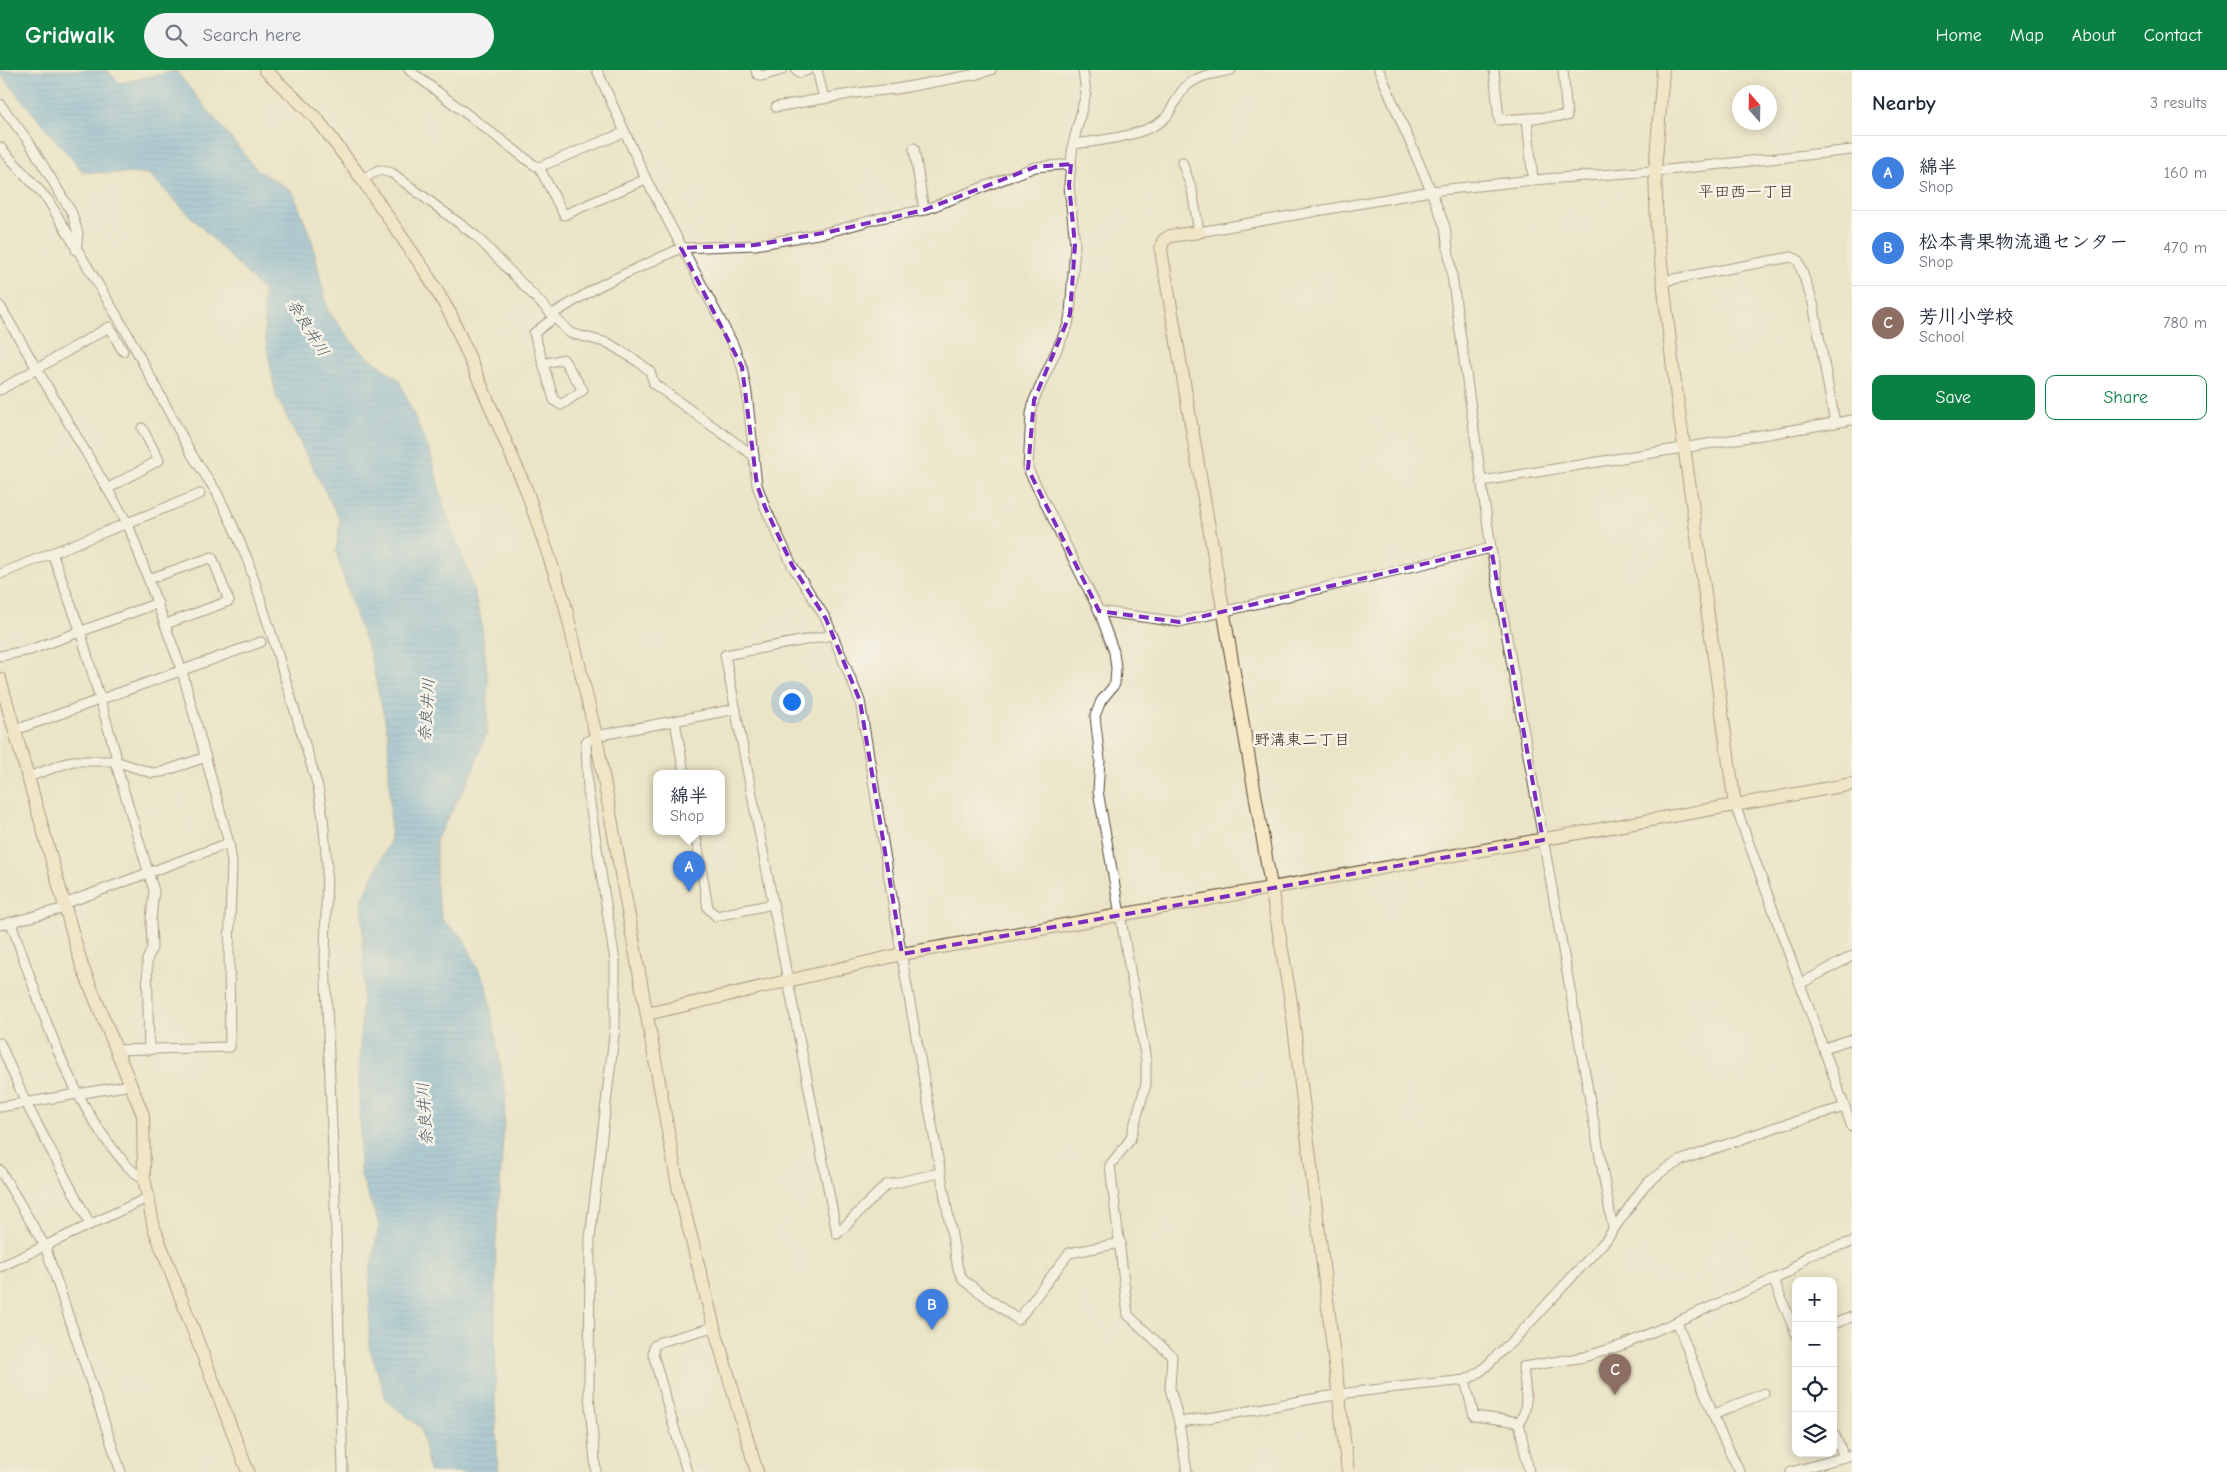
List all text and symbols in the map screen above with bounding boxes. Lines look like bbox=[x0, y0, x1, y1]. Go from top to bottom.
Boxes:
search box bbox=[144, 13, 494, 58]
text: Gridwalk bbox=[25, 21, 114, 49]
icon: search bbox=[162, 21, 190, 49]
text: Search here bbox=[202, 24, 301, 46]
text: Home bbox=[1935, 25, 1982, 46]
text: Map bbox=[2010, 25, 2044, 46]
text: About bbox=[2072, 25, 2116, 46]
text: Contact bbox=[2144, 25, 2202, 46]
north arrow bbox=[1732, 85, 1777, 130]
text: Nearby bbox=[1872, 91, 1936, 115]
text: 3 results bbox=[2150, 94, 2207, 112]
text: 綿半 bbox=[1919, 156, 1957, 178]
text: A bbox=[1884, 164, 1892, 182]
text: 160 m bbox=[2164, 164, 2207, 182]
text: Shop bbox=[1919, 178, 1953, 196]
district label: 平田西一丁目 bbox=[1698, 183, 1794, 201]
text: 松本青果物流通センター bbox=[1919, 231, 2128, 253]
text: B bbox=[1883, 239, 1893, 257]
text: 470 m bbox=[2163, 239, 2207, 257]
text: Shop bbox=[1919, 253, 1953, 271]
water label: 奈良井川 bbox=[283, 296, 333, 360]
text: 芳川小学校 bbox=[1919, 306, 2014, 328]
text: C bbox=[1883, 314, 1893, 332]
text: 780 m bbox=[2163, 314, 2207, 332]
text: School bbox=[1919, 328, 1965, 346]
button: Save bbox=[1872, 375, 2035, 420]
button: Share bbox=[2045, 375, 2207, 420]
water label: 奈良井川 bbox=[416, 677, 438, 743]
your location bbox=[779, 689, 805, 715]
district label: 野溝東二丁目 bbox=[1254, 731, 1350, 749]
popup bbox=[653, 770, 725, 835]
text: 綿半 bbox=[670, 785, 708, 807]
text: Shop bbox=[670, 807, 704, 825]
pin: A bbox=[673, 851, 705, 892]
water label: 奈良井川 bbox=[414, 1081, 436, 1147]
map controls bbox=[1792, 1277, 1837, 1457]
button: + bbox=[1792, 1277, 1837, 1322]
pin: B bbox=[916, 1289, 948, 1330]
button: − bbox=[1792, 1322, 1837, 1367]
pin: C bbox=[1599, 1354, 1631, 1395]
button: locate bbox=[1792, 1367, 1837, 1412]
button: layers bbox=[1792, 1412, 1837, 1457]

